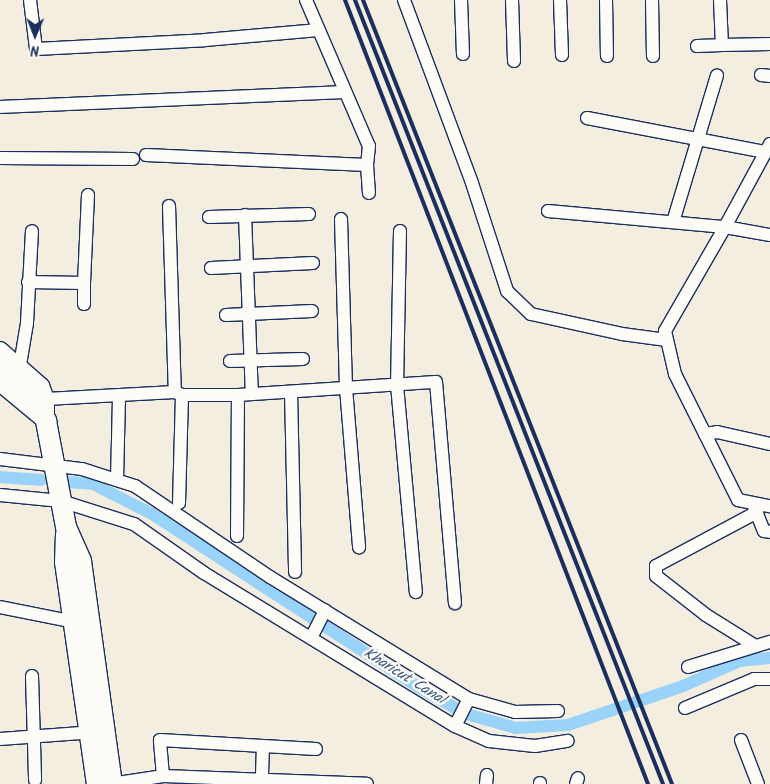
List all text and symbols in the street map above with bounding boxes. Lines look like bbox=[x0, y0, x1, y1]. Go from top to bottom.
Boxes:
north arrow bbox=[10, 10, 60, 60]
text: N bbox=[30, 39, 39, 61]
water label: Kharicut Canal bbox=[360, 645, 448, 709]

